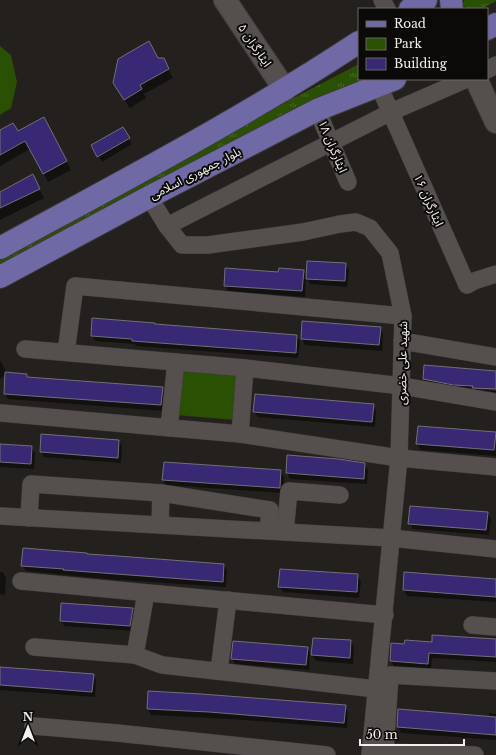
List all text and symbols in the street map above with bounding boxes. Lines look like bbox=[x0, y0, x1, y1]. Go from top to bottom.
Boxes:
legend bbox=[358, 8, 488, 80]
text: Road bbox=[394, 16, 426, 31]
street label: ایثارگران ۵ bbox=[235, 20, 275, 70]
text: Park bbox=[394, 36, 422, 51]
text: Building bbox=[394, 56, 448, 71]
street label: ایثارگران ۱۸ bbox=[315, 117, 351, 175]
street label: بلوار جمهوری اسلامی bbox=[147, 144, 243, 203]
street label: ایثارگران ۱۶ bbox=[411, 171, 447, 229]
street label: شهید علی خضری bbox=[394, 321, 410, 405]
north arrow bbox=[8, 707, 48, 747]
text: N bbox=[23, 710, 34, 724]
scale bar bbox=[360, 721, 464, 747]
text: 50 m bbox=[366, 727, 398, 742]

